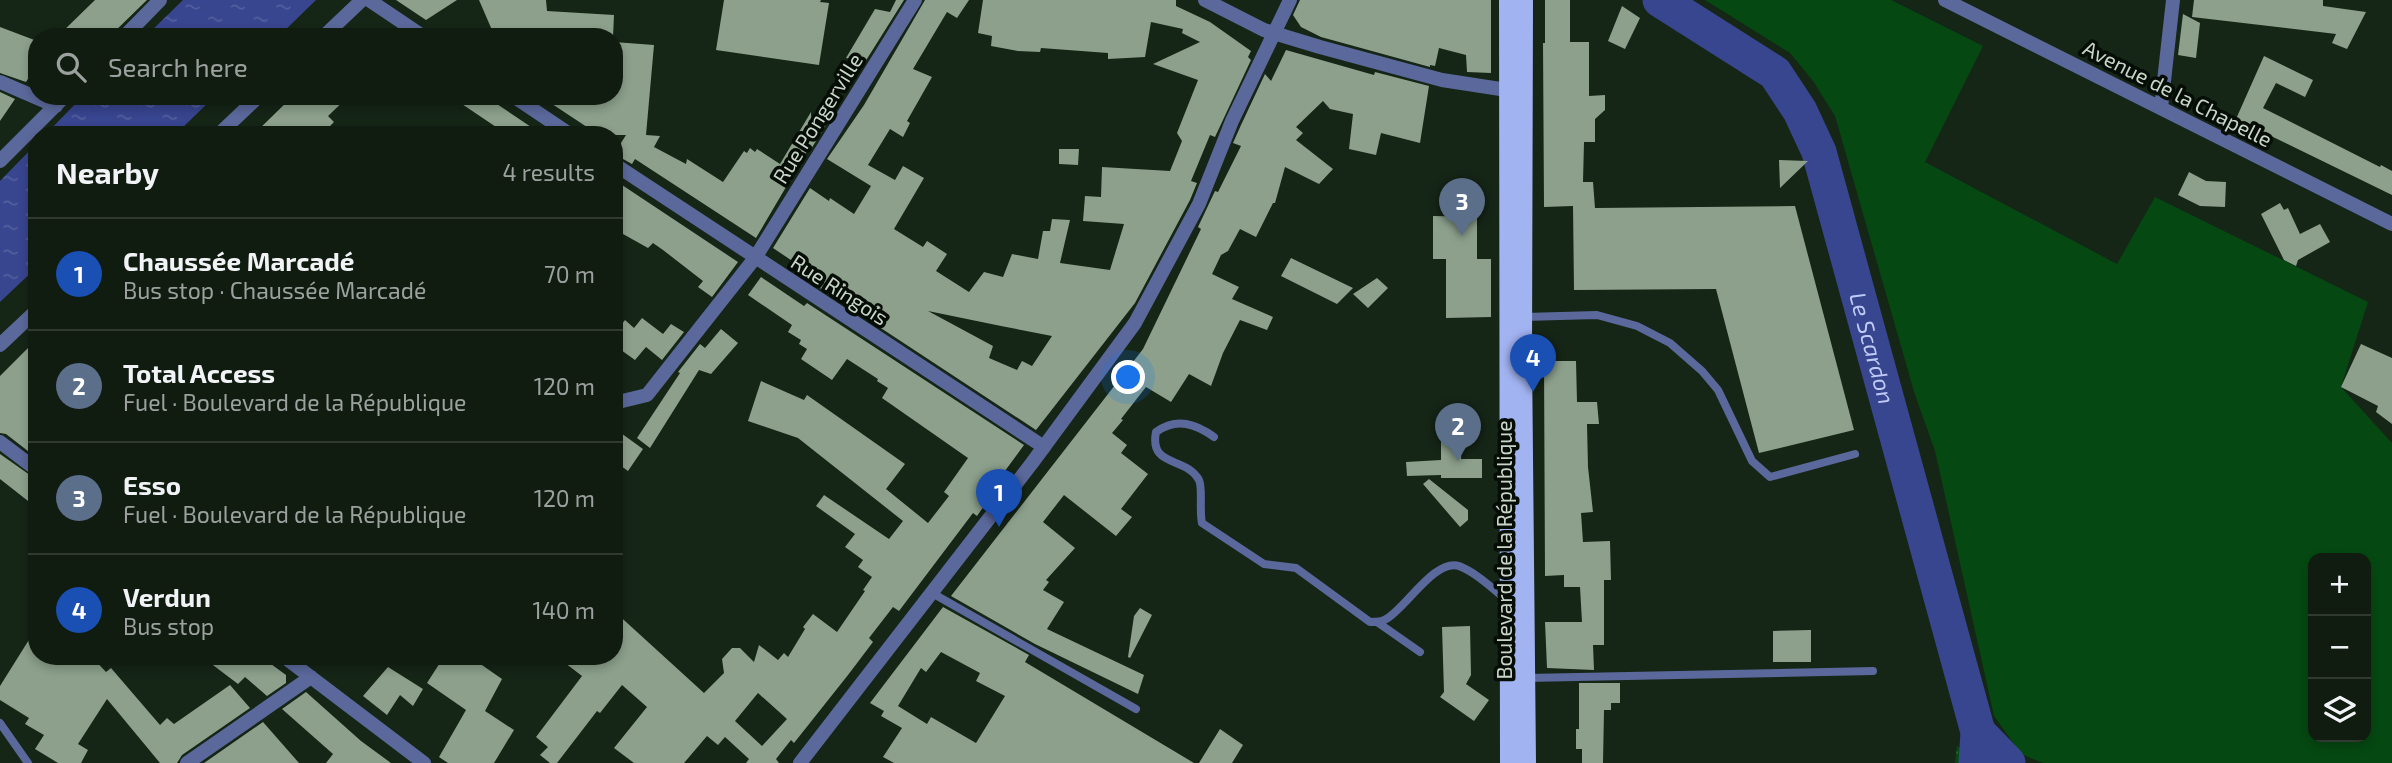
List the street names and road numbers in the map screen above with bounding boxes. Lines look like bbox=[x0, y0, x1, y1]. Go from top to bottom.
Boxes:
street label: Avenue de la Chapelle bbox=[2079, 35, 2277, 151]
street label: Rue Pongerville bbox=[767, 48, 867, 188]
street label: Rue Ringois bbox=[787, 248, 893, 330]
street label: Boulevard de la République bbox=[1491, 420, 1516, 680]

